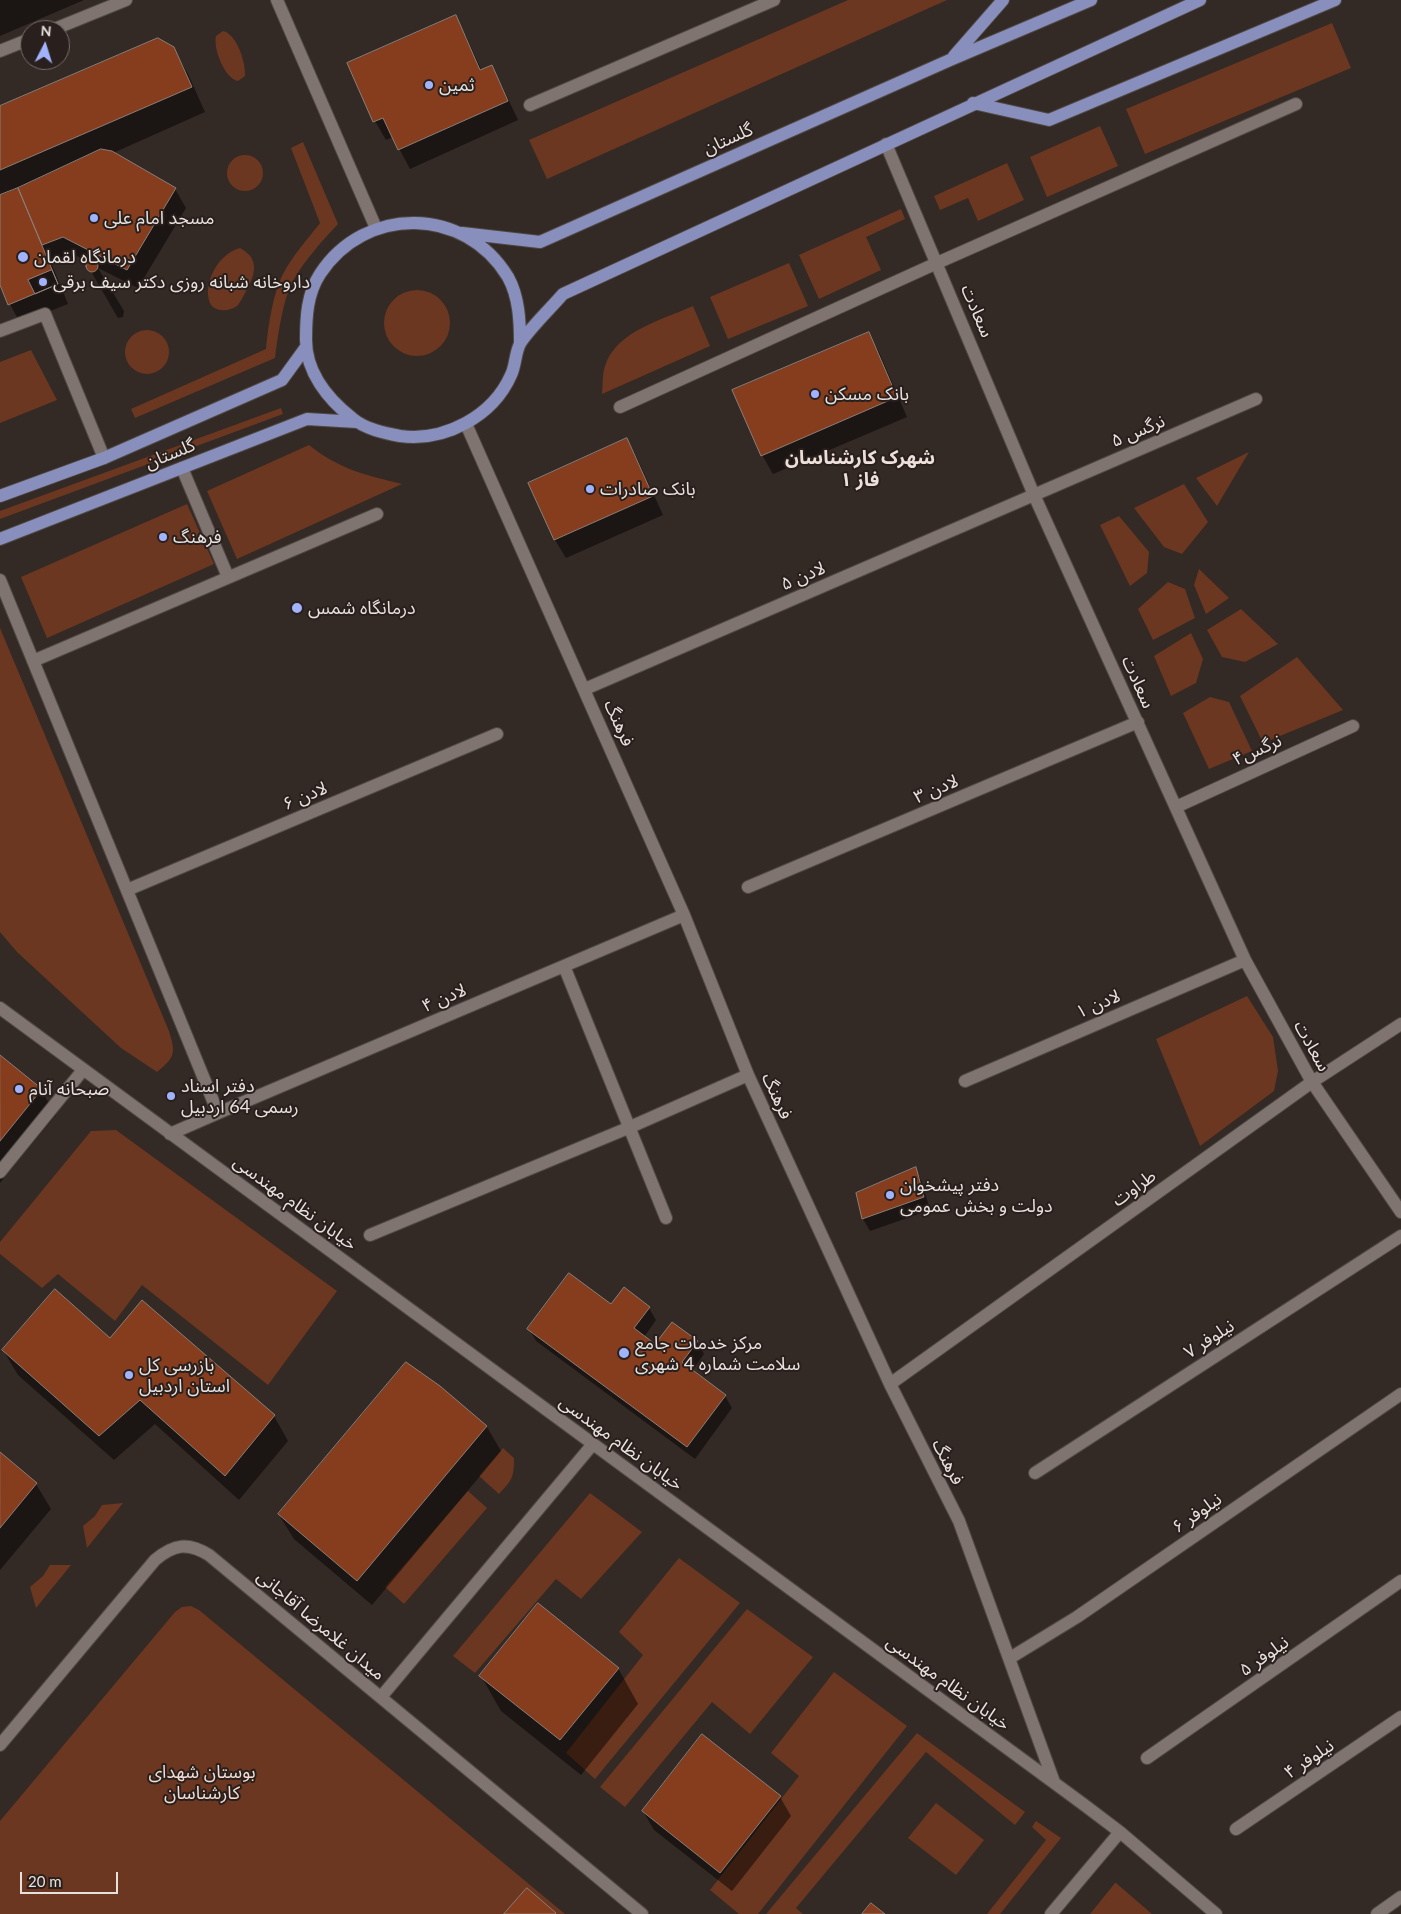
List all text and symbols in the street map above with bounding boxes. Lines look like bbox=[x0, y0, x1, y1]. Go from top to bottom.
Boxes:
north arrow bbox=[20, 20, 70, 70]
text: N bbox=[40, 22, 52, 39]
place label: ثمین bbox=[439, 74, 475, 96]
marker: ثمین bbox=[423, 79, 435, 91]
street label: گلستان bbox=[700, 118, 756, 160]
place label: مسجد امام علی bbox=[104, 207, 214, 229]
marker: مسجد امام علی bbox=[88, 212, 100, 224]
place label: درمانگاه لقمان bbox=[34, 246, 136, 268]
marker: درمانگاه لقمان bbox=[16, 250, 30, 264]
place label: داروخانه شبانه روزی دکتر سیف برقی bbox=[53, 271, 310, 293]
marker: داروخانه شبانه روزی دکتر سیف برقی bbox=[37, 276, 49, 288]
street label: سعادت bbox=[956, 281, 998, 341]
place label: بانک مسکن bbox=[825, 383, 909, 405]
marker: بانک مسکن bbox=[809, 388, 821, 400]
street label: نرگس ۵ bbox=[1108, 410, 1168, 452]
street label: گلستان bbox=[142, 434, 198, 474]
district label: شهرک کارشناسان فاز ۱ bbox=[785, 447, 935, 491]
place label: بانک صادرات bbox=[600, 478, 695, 500]
marker: بانک صادرات bbox=[584, 483, 596, 495]
place label: فرهنگ bbox=[173, 526, 222, 548]
marker: فرهنگ bbox=[157, 531, 169, 543]
street label: لادن ۵ bbox=[777, 557, 829, 595]
place label: درمانگاه شمس bbox=[308, 597, 416, 619]
marker: درمانگاه شمس bbox=[290, 601, 304, 615]
street label: سعادت bbox=[1117, 652, 1159, 712]
street label: فرهنگ bbox=[599, 696, 639, 750]
street label: نرگس۴ bbox=[1229, 730, 1285, 770]
street label: لادن ۳ bbox=[910, 770, 962, 808]
street label: لادن ۶ bbox=[279, 777, 331, 815]
street label: لادن ۴ bbox=[418, 979, 470, 1017]
street label: لادن ۱ bbox=[1072, 985, 1124, 1023]
street label: سعادت bbox=[1289, 1017, 1335, 1075]
street label: فرهنگ bbox=[757, 1069, 797, 1123]
place label: دفتر اسناد رسمی 64 اردبیل bbox=[181, 1075, 299, 1118]
place label: صبحانه آنام bbox=[29, 1078, 109, 1100]
marker: صبحانه آنام bbox=[13, 1083, 25, 1095]
marker: دفتر اسناد رسمی 64 اردبیل bbox=[165, 1090, 177, 1102]
street label: خیابان نظام مهندسی bbox=[229, 1151, 361, 1255]
street label: طراوت bbox=[1108, 1165, 1160, 1211]
place label: دفتر پیشخوان دولت و بخش عمومی bbox=[900, 1174, 1053, 1216]
marker: دفتر پیشخوان دولت و بخش عمومی bbox=[884, 1189, 896, 1201]
street label: نیلوفر ۷ bbox=[1180, 1315, 1238, 1363]
place label: مرکز خدمات جامع سلامت شماره 4 شهری bbox=[635, 1332, 800, 1375]
marker: مرکز خدمات جامع سلامت شماره 4 شهری bbox=[617, 1346, 631, 1360]
place label: بازرسی کل استان اردبیل bbox=[139, 1354, 230, 1396]
marker: بازرسی کل استان اردبیل bbox=[123, 1369, 135, 1381]
street label: خیابان نظام مهندسی bbox=[555, 1391, 687, 1495]
street label: فرهنگ bbox=[927, 1435, 969, 1489]
street label: نیلوفر ۶ bbox=[1168, 1488, 1226, 1538]
street label: میدان غلامرضا آقاجانی bbox=[253, 1565, 389, 1685]
street label: خیابان نظام مهندسی bbox=[882, 1631, 1014, 1735]
street label: نیلوفر ۵ bbox=[1235, 1631, 1293, 1681]
street label: نیلوفر ۴ bbox=[1280, 1735, 1338, 1783]
park label: بوستان شهدای کارشناسان bbox=[148, 1761, 256, 1804]
scale bar bbox=[22, 1862, 120, 1894]
text: 20 m bbox=[28, 1872, 62, 1890]

